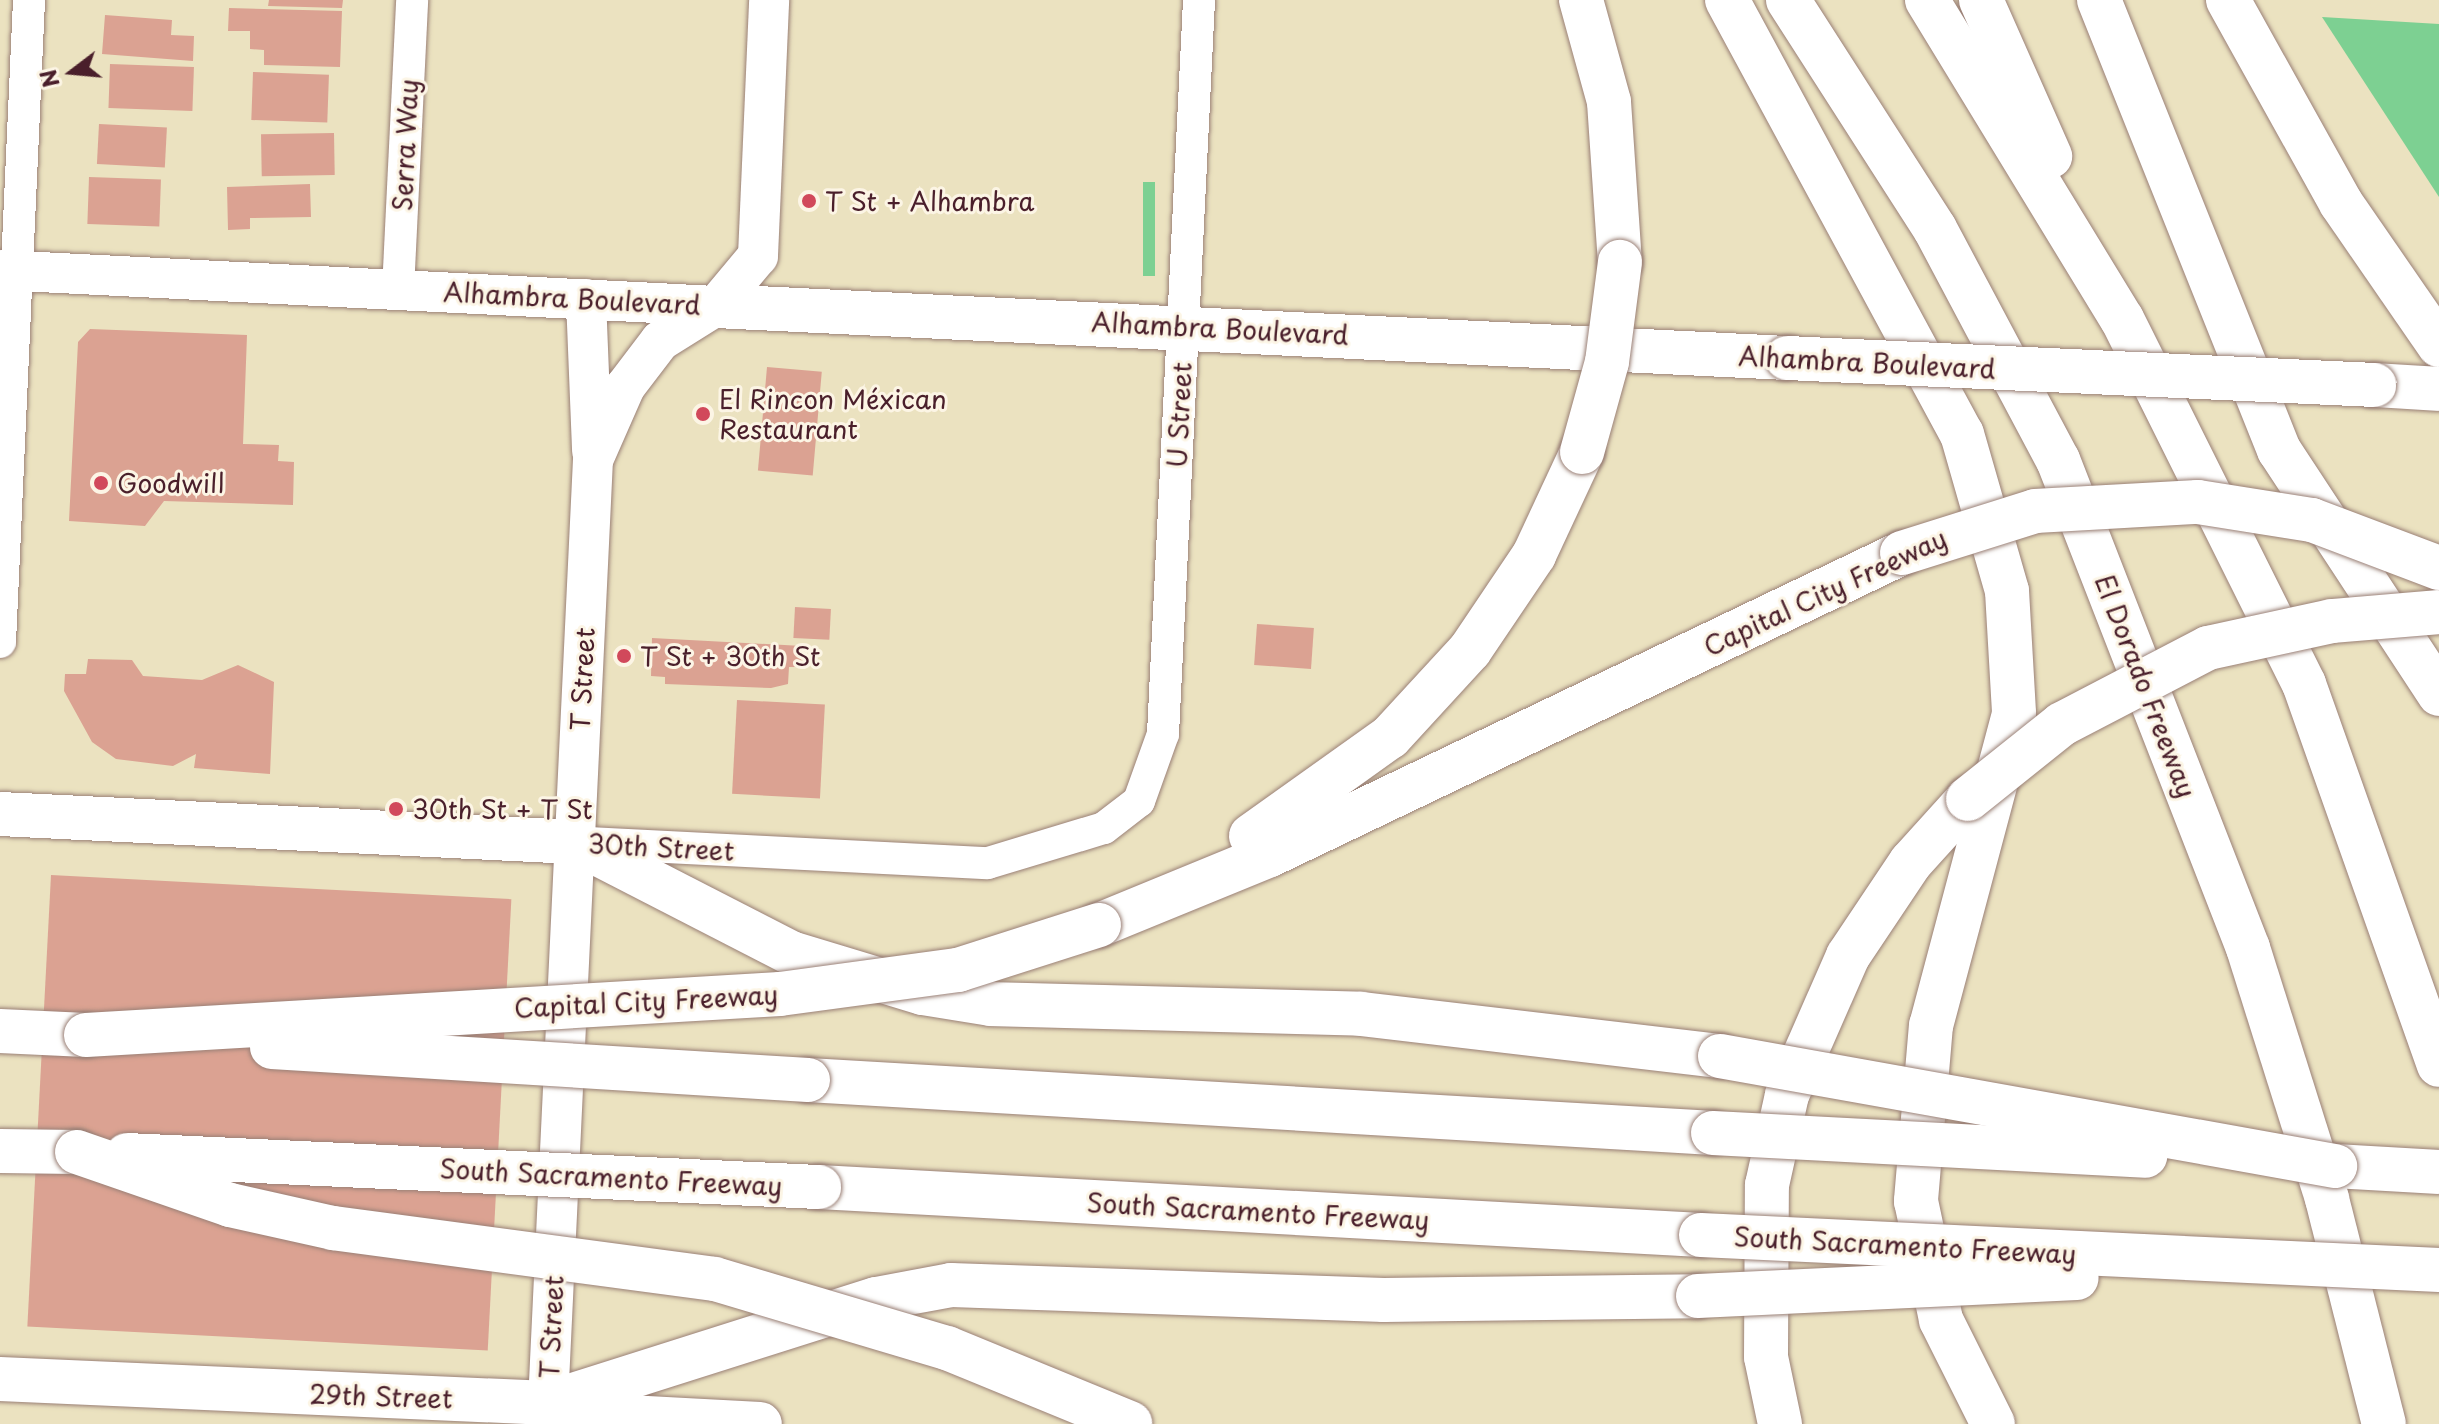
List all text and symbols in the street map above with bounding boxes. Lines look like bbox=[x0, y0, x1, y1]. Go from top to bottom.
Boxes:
north arrow bbox=[32, 32, 112, 112]
text: N bbox=[30, 66, 67, 92]
street label: Serra Way bbox=[386, 78, 424, 212]
place label: T St + Alhambra bbox=[825, 185, 1035, 217]
marker: T St + Alhambra bbox=[800, 192, 818, 210]
street label: Alhambra Boulevard bbox=[443, 276, 701, 320]
street label: Alhambra Boulevard bbox=[1091, 306, 1349, 350]
street label: Alhambra Boulevard bbox=[1738, 340, 1996, 384]
street label: U Street bbox=[1161, 361, 1197, 469]
place label: El Rincon Méxican Restaurant bbox=[719, 383, 946, 444]
marker: El Rincon Méxican Restaurant bbox=[694, 405, 712, 423]
place label: Goodwill bbox=[117, 467, 224, 499]
marker: Goodwill bbox=[92, 474, 110, 492]
street label: Capital City Freeway bbox=[1697, 521, 1953, 663]
street label: El Dorado Freeway bbox=[2089, 570, 2203, 802]
street label: T Street bbox=[564, 626, 600, 732]
place label: T St + 30th St bbox=[640, 640, 822, 672]
marker: T St + 30th St bbox=[615, 647, 633, 665]
place label: 30th St + T St bbox=[412, 793, 594, 825]
marker: 30th St + T St bbox=[387, 800, 405, 818]
street label: 30th Street bbox=[586, 828, 736, 866]
street label: Capital City Freeway bbox=[511, 978, 781, 1024]
street label: South Sacramento Freeway bbox=[437, 1152, 785, 1202]
street label: South Sacramento Freeway bbox=[1084, 1186, 1432, 1236]
street label: South Sacramento Freeway bbox=[1731, 1220, 2079, 1270]
street label: T Street bbox=[533, 1274, 569, 1380]
street label: 29th Street bbox=[309, 1378, 453, 1414]

